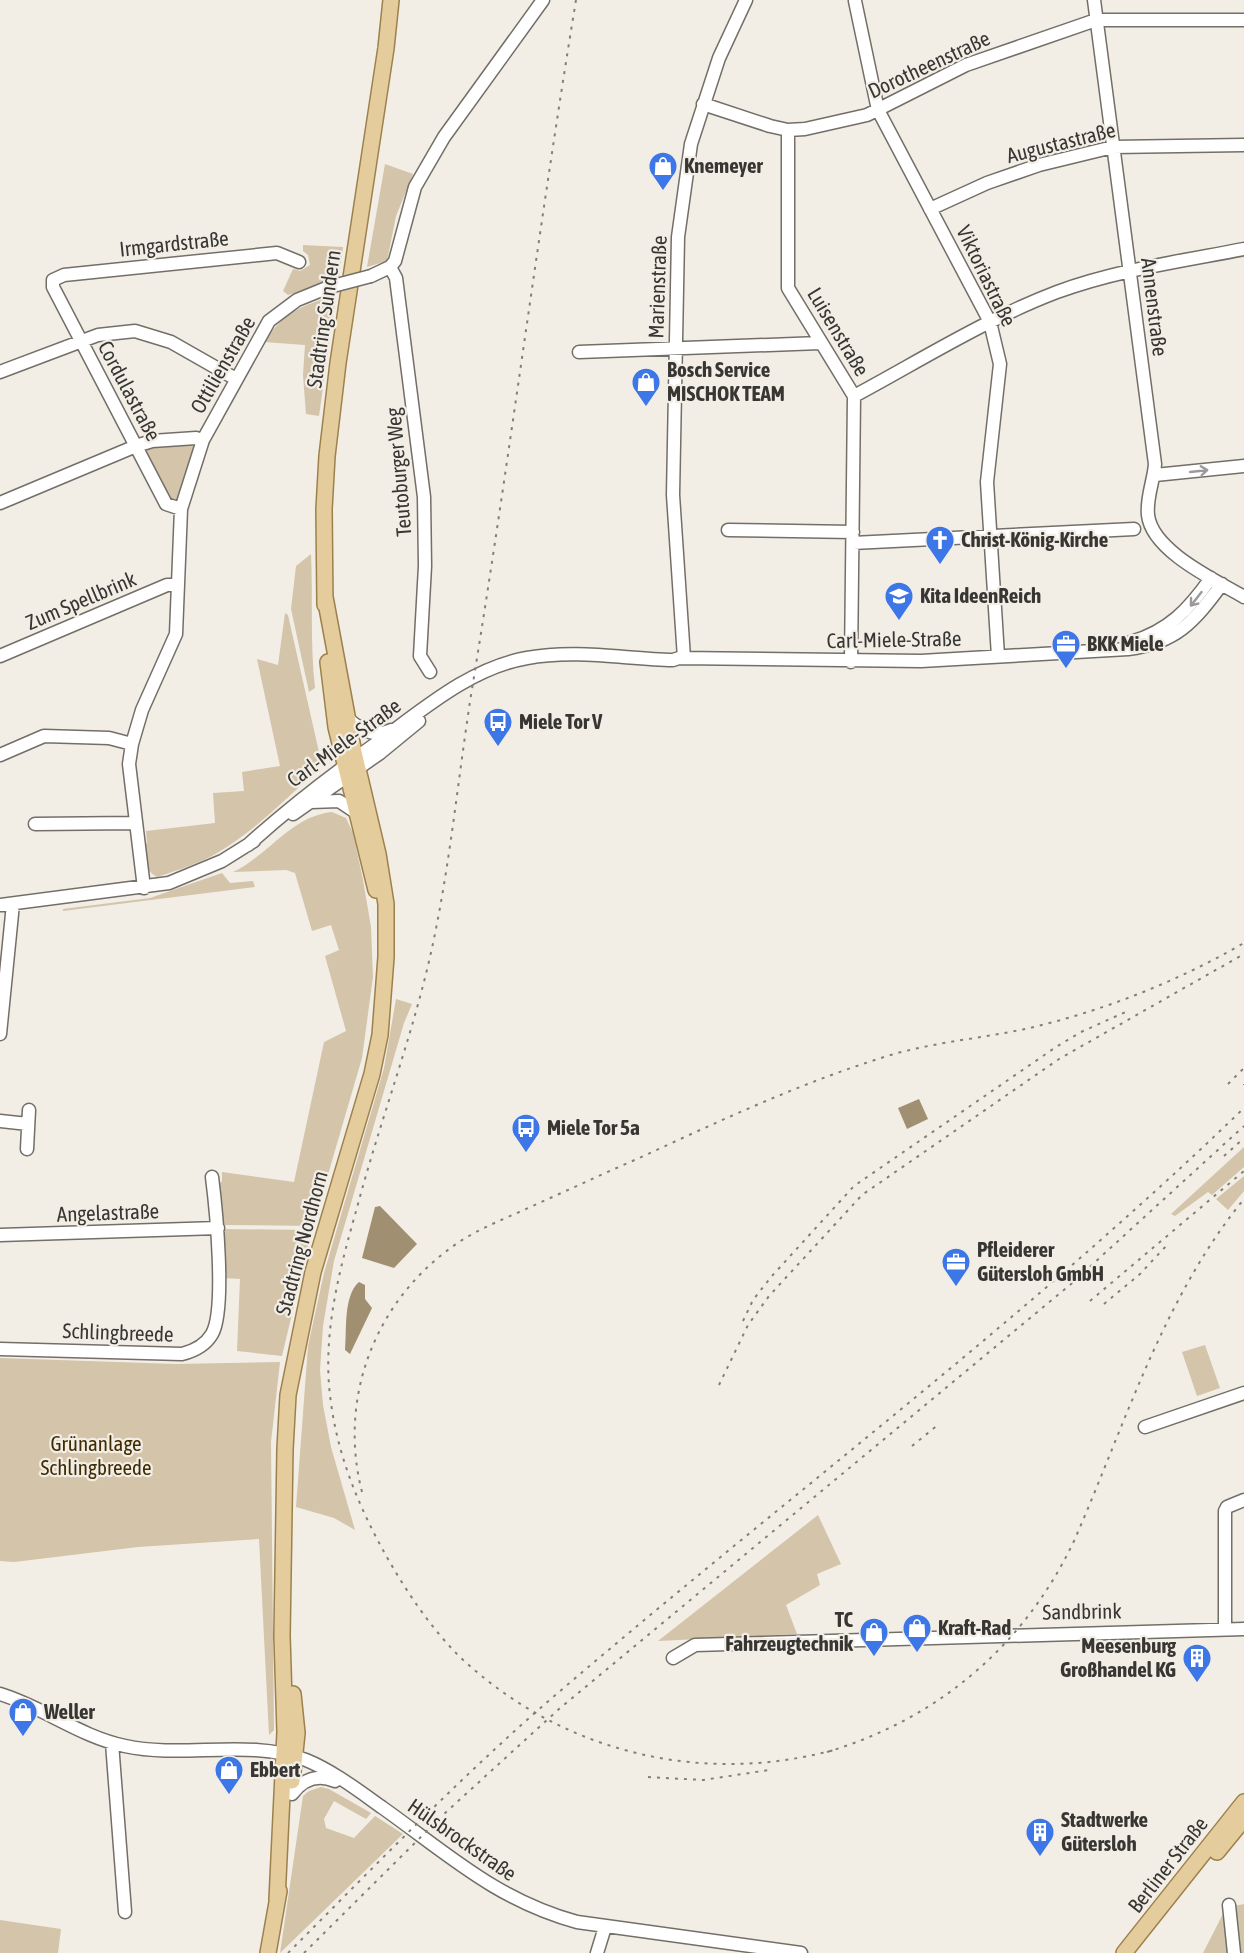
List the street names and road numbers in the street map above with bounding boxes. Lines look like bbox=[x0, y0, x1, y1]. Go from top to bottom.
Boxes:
street label: Dorotheenstraße bbox=[864, 25, 993, 103]
street label: Augustastraße bbox=[1004, 117, 1118, 167]
street label: Viktoriastraße bbox=[952, 221, 1022, 330]
street label: Irmgardstraße bbox=[118, 225, 230, 261]
street label: Marienstraße bbox=[643, 235, 671, 339]
street label: Stadtring Sundern bbox=[301, 248, 345, 389]
street label: Annenstraße bbox=[1137, 256, 1173, 357]
street label: Luisenstraße bbox=[803, 283, 875, 380]
street label: Ottilienstraße bbox=[185, 312, 259, 417]
street label: Cordulastraße bbox=[94, 337, 166, 444]
street label: Teutoburger Weg bbox=[380, 407, 416, 538]
street label: Zum Spellbrink bbox=[22, 566, 139, 634]
street label: Carl-Miele-Straße bbox=[826, 626, 961, 652]
street label: Carl-Miele-Straße bbox=[282, 693, 405, 791]
street label: Stadtring Nordhorn bbox=[270, 1168, 332, 1318]
street label: Angelastraße bbox=[56, 1198, 160, 1226]
street label: Schlingbreede bbox=[62, 1318, 174, 1346]
street label: Sandbrink bbox=[1042, 1598, 1122, 1624]
street label: Hülsbrockstraße bbox=[404, 1793, 521, 1885]
street label: Berliner Straße bbox=[1122, 1812, 1212, 1917]

